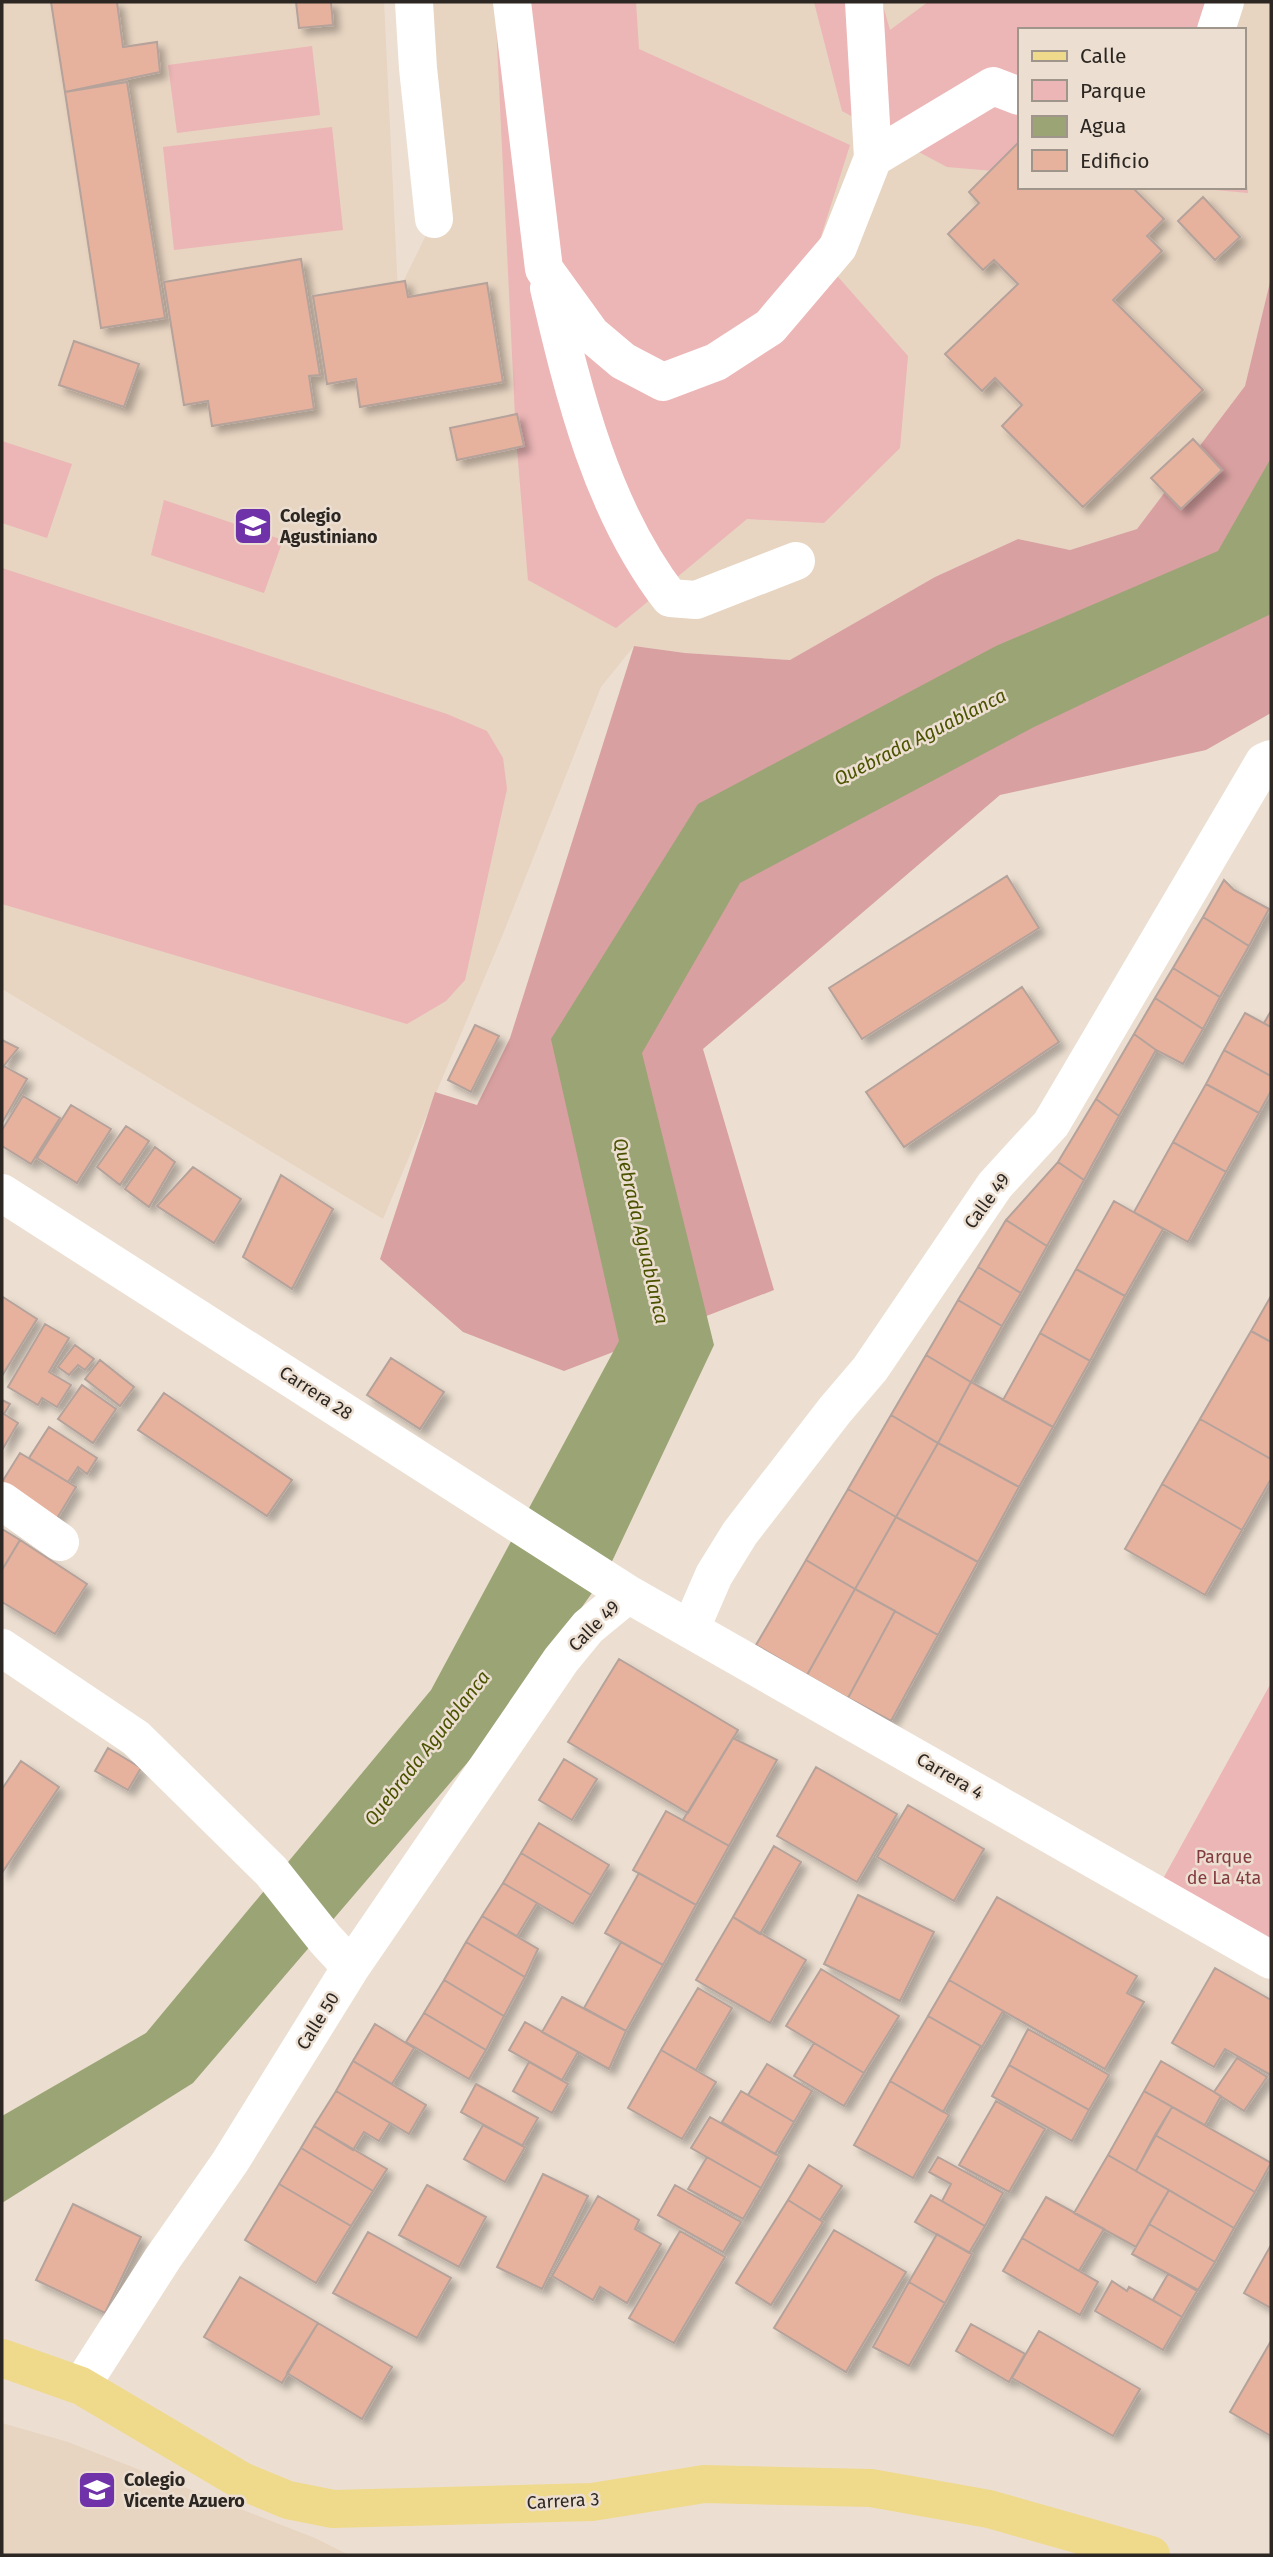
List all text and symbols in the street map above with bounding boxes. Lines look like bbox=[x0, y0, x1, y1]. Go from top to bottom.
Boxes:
legend bbox=[1018, 28, 1245, 189]
text: Calle bbox=[1080, 43, 1126, 69]
text: Parque bbox=[1080, 78, 1146, 104]
text: Agua bbox=[1080, 113, 1126, 139]
text: Edificio bbox=[1080, 148, 1150, 174]
school or university icon: Colegio Agustiniano bbox=[232, 505, 274, 547]
place label: Colegio Agustiniano bbox=[279, 505, 378, 548]
water label: Quebrada Aguablanca bbox=[830, 684, 1010, 790]
water label: Quebrada Aguablanca bbox=[608, 1136, 674, 1326]
street label: Calle 49 bbox=[960, 1169, 1014, 1233]
street label: Carrera 28 bbox=[275, 1361, 357, 1425]
street label: Calle 49 bbox=[564, 1596, 624, 1656]
water label: Quebrada Aguablanca bbox=[359, 1666, 495, 1830]
street label: Carrera 4 bbox=[913, 1748, 988, 1804]
park label: Parque de La 4ta bbox=[1187, 1846, 1261, 1889]
street label: Calle 50 bbox=[292, 1988, 344, 2054]
school or university icon: Colegio Vicente Azuero bbox=[76, 2469, 118, 2511]
place label: Colegio Vicente Azuero bbox=[123, 2469, 245, 2512]
street label: Carrera 3 bbox=[526, 2488, 600, 2514]

